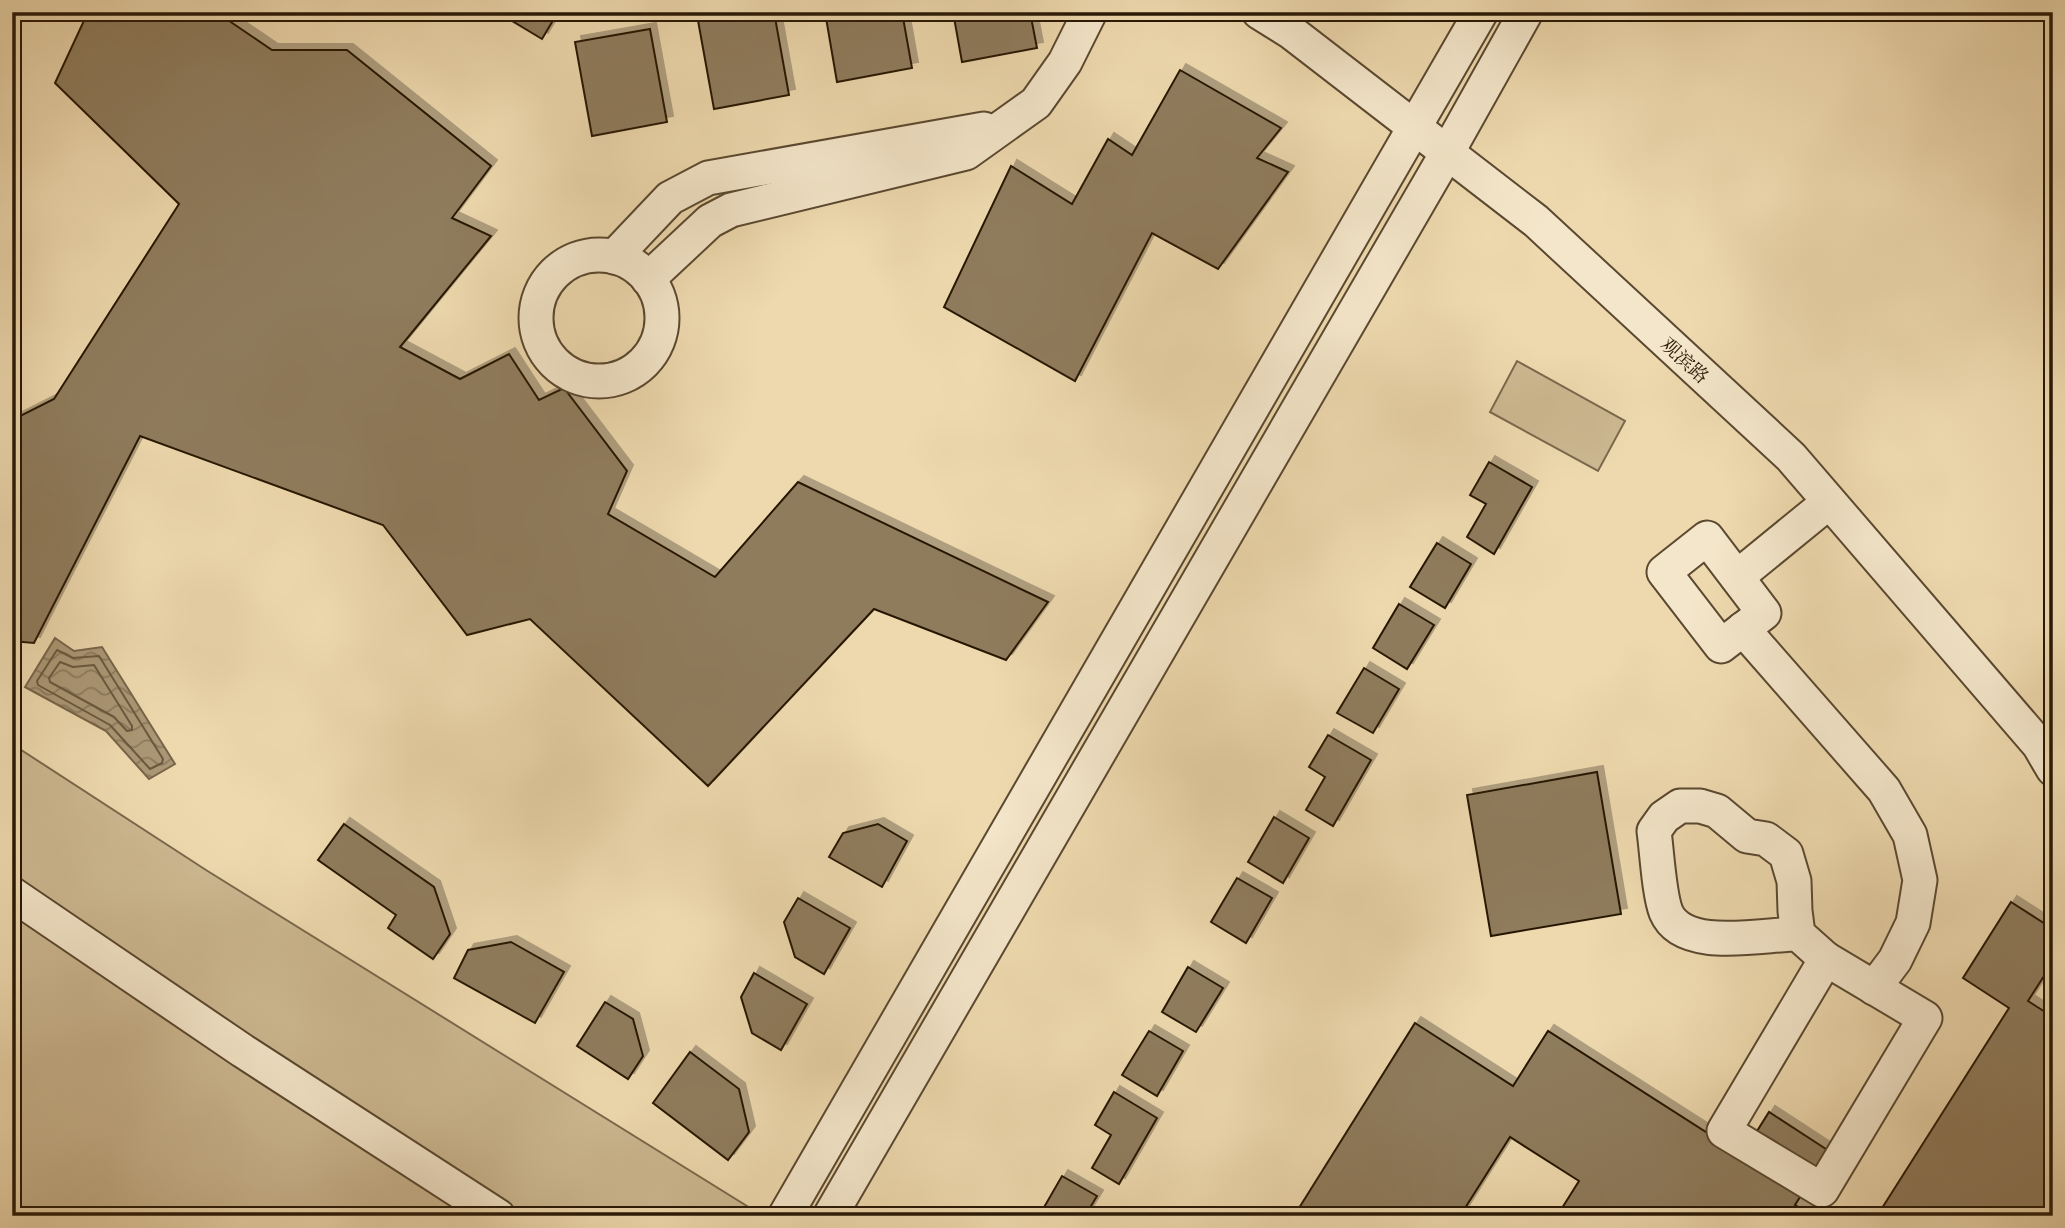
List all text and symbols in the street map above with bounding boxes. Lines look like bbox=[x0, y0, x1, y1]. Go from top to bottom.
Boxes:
street label: 观滨路 bbox=[1654, 333, 1713, 390]

